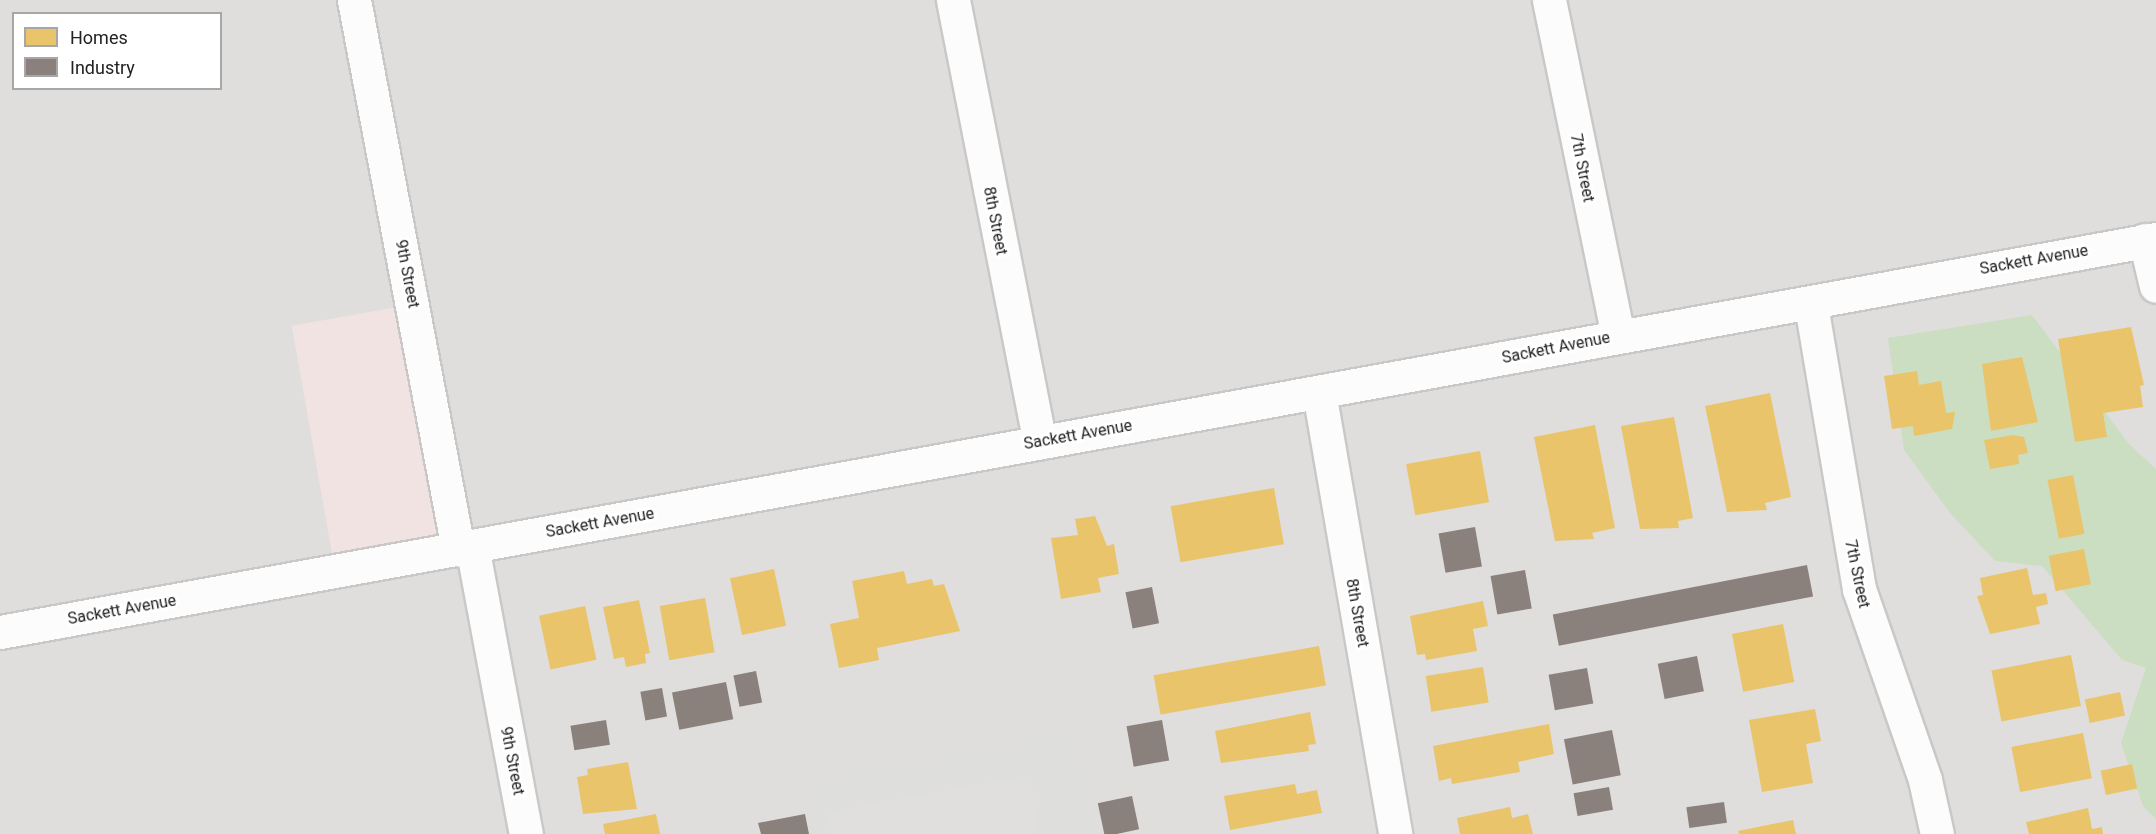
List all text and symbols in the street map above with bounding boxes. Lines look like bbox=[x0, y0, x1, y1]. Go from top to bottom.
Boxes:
legend bbox=[12, 12, 222, 90]
text: Homes bbox=[70, 27, 128, 48]
text: Industry bbox=[70, 57, 135, 78]
street label: 7th Street bbox=[1566, 132, 1598, 204]
street label: 8th Street bbox=[979, 185, 1011, 257]
street label: 9th Street bbox=[391, 238, 423, 310]
street label: Sackett Avenue bbox=[1978, 241, 2090, 279]
street label: Sackett Avenue bbox=[1500, 328, 1612, 368]
street label: Sackett Avenue bbox=[1022, 416, 1134, 454]
street label: Sackett Avenue bbox=[544, 504, 656, 542]
street label: 7th Street bbox=[1840, 538, 1874, 610]
street label: 8th Street bbox=[1342, 577, 1372, 649]
street label: Sackett Avenue bbox=[66, 591, 178, 629]
street label: 9th Street bbox=[496, 725, 528, 797]

